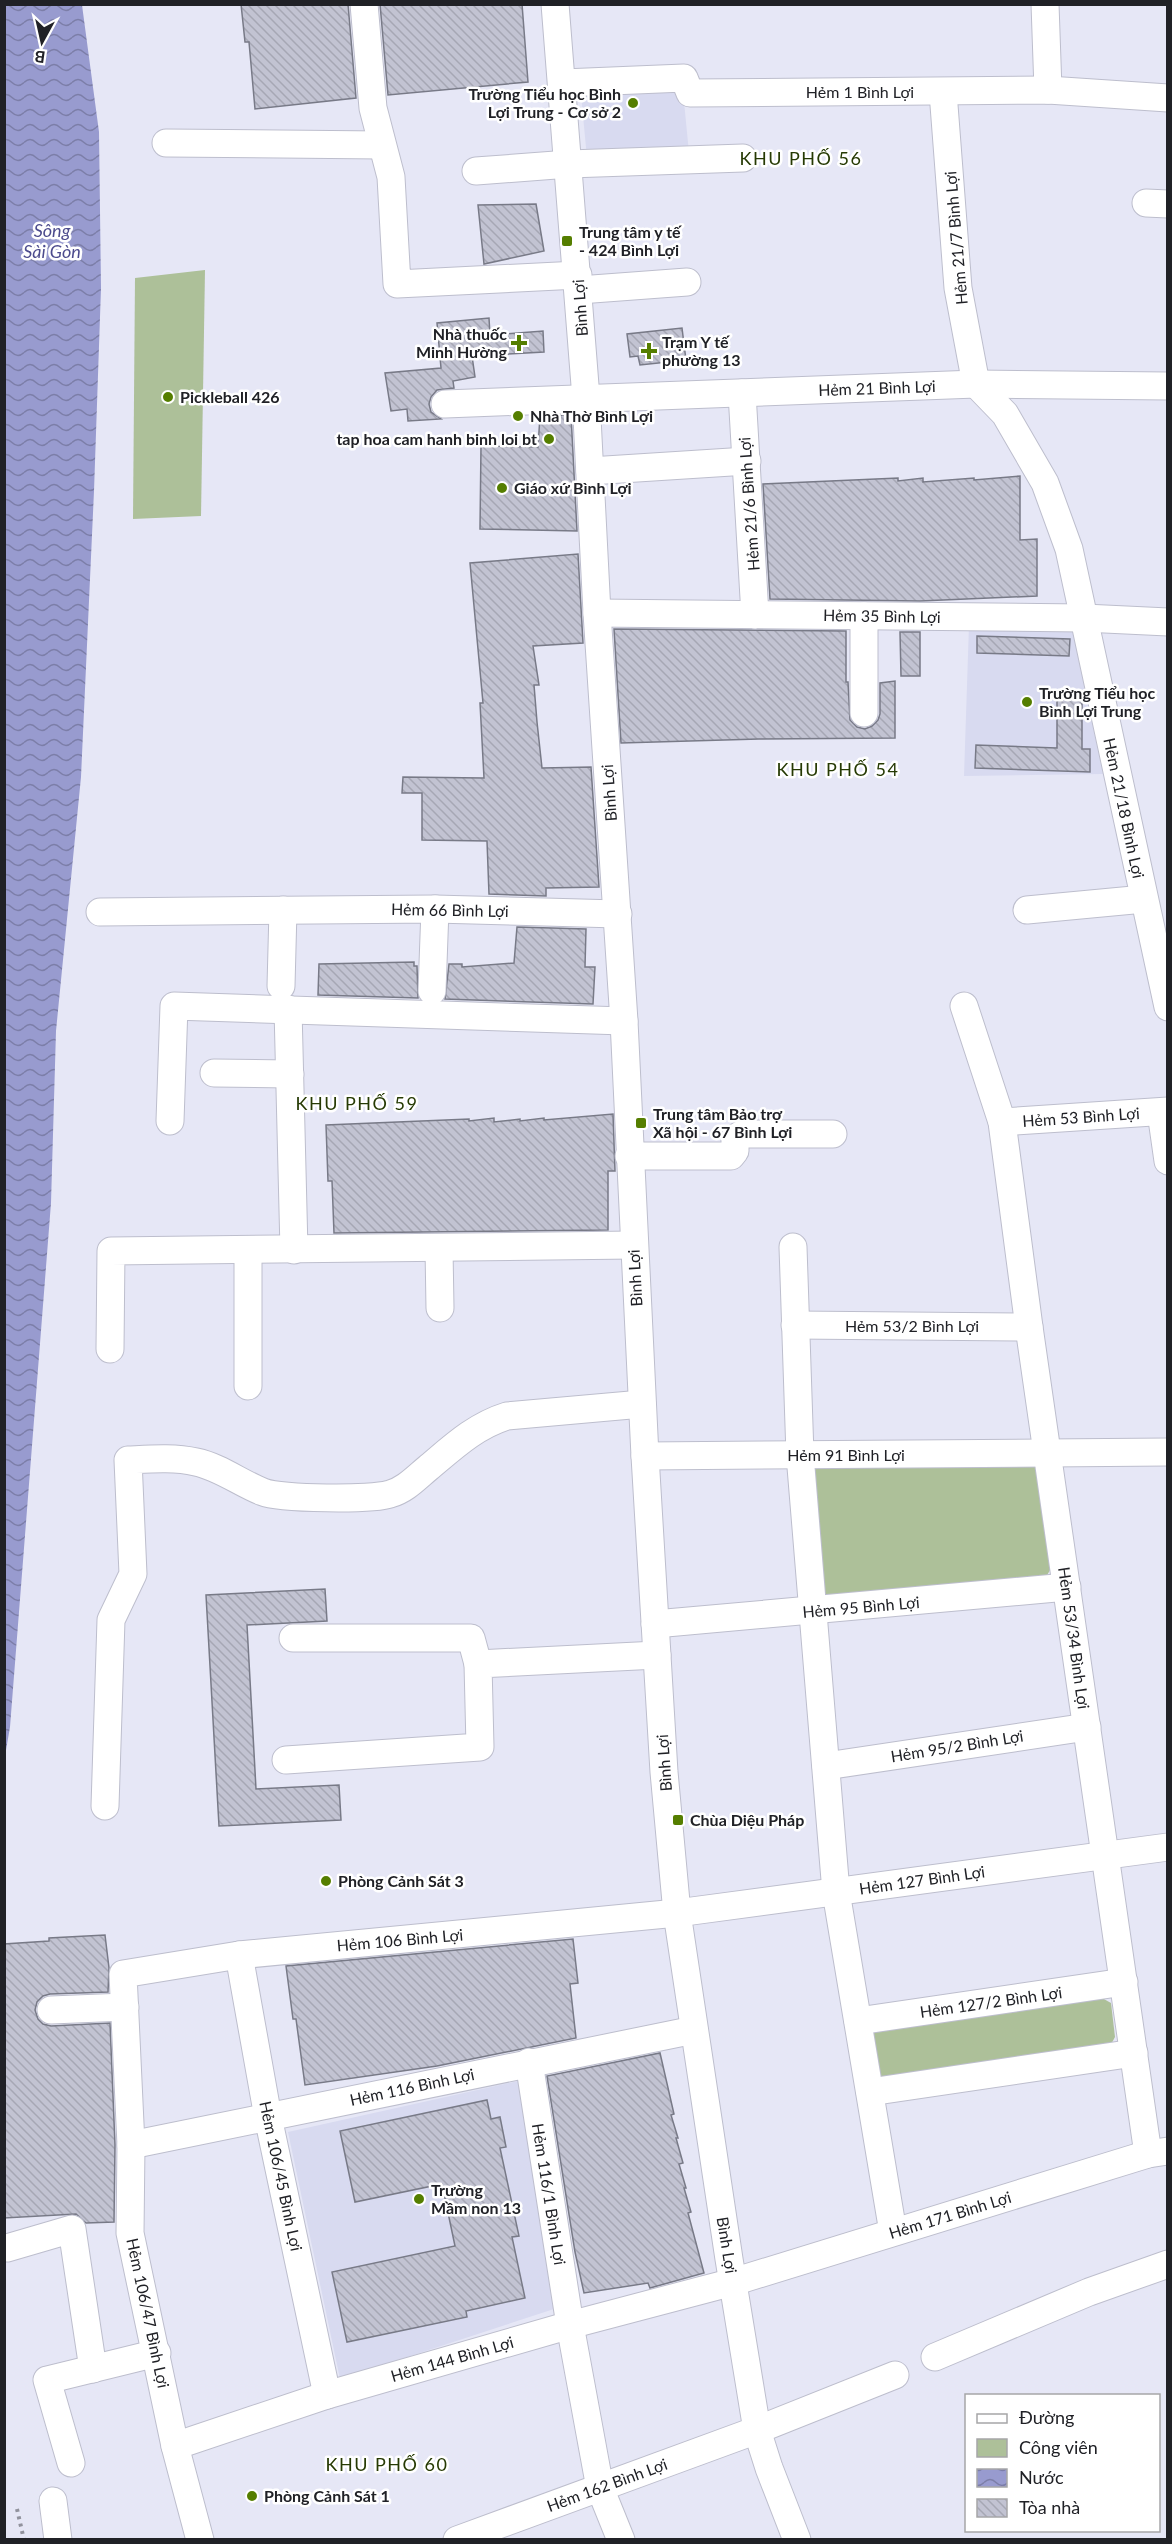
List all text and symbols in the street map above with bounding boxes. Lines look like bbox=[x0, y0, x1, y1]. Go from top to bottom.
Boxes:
north arrow bbox=[12, 12, 72, 72]
text: B bbox=[33, 47, 46, 67]
street label: Hẻm 1 Bình Lợi bbox=[806, 82, 914, 101]
place label: Trường Tiểu học Bình Lợi Trung - Cơ sở 2 bbox=[468, 84, 621, 121]
marker: Trường Tiểu học Bình Lợi Trung - Cơ sở 2 bbox=[626, 96, 640, 110]
district label: KHU PHỐ 56 bbox=[740, 147, 862, 169]
street label: Hẻm 21/7 Bình Lợi bbox=[940, 170, 971, 306]
water label: Sông Sài Gòn bbox=[23, 219, 81, 262]
place label: Trung tâm y tế - 424 Bình Lợi bbox=[579, 222, 682, 259]
marker: Trung tâm y tế - 424 Bình Lợi bbox=[560, 234, 574, 248]
street label: Bình Lợi bbox=[568, 279, 591, 337]
place label: Nhà thuốc Minh Hường bbox=[416, 324, 508, 361]
place label: Trạm Y tế phường 13 bbox=[662, 332, 740, 369]
marker: Nhà thuốc Minh Hường bbox=[512, 336, 526, 350]
marker: Trạm Y tế phường 13 bbox=[640, 342, 658, 360]
street label: Hẻm 21 Bình Lợi bbox=[818, 376, 936, 399]
place label: Pickleball 426 bbox=[180, 387, 280, 406]
marker: Pickleball 426 bbox=[161, 390, 175, 404]
place label: Nhà Thờ Bình Lợi bbox=[530, 406, 653, 425]
marker: Nhà Thờ Bình Lợi bbox=[511, 409, 525, 423]
place label: tap hoa cam hanh binh loi bt bbox=[336, 429, 537, 448]
marker: tap hoa cam hanh binh loi bt bbox=[542, 432, 556, 446]
street label: Hẻm 21/6 Bình Lợi bbox=[734, 436, 763, 572]
place label: Giáo xứ Bình Lợi bbox=[514, 478, 631, 497]
marker: Giáo xứ Bình Lợi bbox=[495, 481, 509, 495]
street label: Hẻm 35 Bình Lợi bbox=[823, 605, 941, 626]
place label: Trường Tiểu học Bình Lợi Trung bbox=[1039, 683, 1155, 720]
marker: Trường Tiểu học Bình Lợi Trung bbox=[1020, 695, 1034, 709]
street label: Hẻm 21/18 Bình Lợi bbox=[1100, 736, 1149, 880]
district label: KHU PHỐ 54 bbox=[777, 758, 899, 780]
street label: Bình Lợi bbox=[597, 764, 620, 822]
street label: Hẻm 66 Bình Lợi bbox=[391, 899, 509, 920]
district label: KHU PHỐ 59 bbox=[296, 1092, 418, 1114]
street label: Hẻm 53 Bình Lợi bbox=[1022, 1103, 1140, 1130]
place label: Trung tâm Bảo trợ Xã hội - 67 Bình Lợi bbox=[653, 1104, 792, 1141]
marker: Trung tâm Bảo trợ Xã hội - 67 Bình Lợi bbox=[634, 1116, 648, 1130]
street label: Bình Lợi bbox=[624, 1249, 645, 1307]
street label: Hẻm 53/2 Bình Lợi bbox=[845, 1316, 979, 1335]
street label: Hẻm 91 Bình Lợi bbox=[787, 1445, 905, 1464]
street label: Hẻm 53/34 Bình Lợi bbox=[1055, 1566, 1094, 1710]
street label: Hẻm 95 Bình Lợi bbox=[802, 1592, 920, 1621]
street label: Hẻm 95/2 Bình Lợi bbox=[889, 1726, 1025, 1765]
street label: Bình Lợi bbox=[652, 1734, 675, 1792]
place label: Chùa Diệu Pháp bbox=[690, 1810, 804, 1829]
marker: Chùa Diệu Pháp bbox=[671, 1813, 685, 1827]
street label: Hẻm 127 Bình Lợi bbox=[858, 1861, 986, 1898]
place label: Phòng Cảnh Sát 3 bbox=[338, 1871, 464, 1890]
marker: Phòng Cảnh Sát 3 bbox=[319, 1874, 333, 1888]
street label: Hẻm 106 Bình Lợi bbox=[336, 1925, 464, 1954]
street label: Hẻm 127/2 Bình Lợi bbox=[919, 1982, 1063, 2021]
street label: Hẻm 116 Bình Lợi bbox=[348, 2064, 476, 2109]
street label: Hẻm 106/45 Bình Lợi bbox=[256, 2099, 307, 2253]
street label: Hẻm 116/1 Bình Lợi bbox=[529, 2122, 570, 2266]
place label: Trường Mầm non 13 bbox=[431, 2180, 521, 2217]
street label: Hẻm 171 Bình Lợi bbox=[886, 2187, 1013, 2242]
marker: Trường Mầm non 13 bbox=[412, 2192, 426, 2206]
street label: Bình Lợi bbox=[714, 2215, 741, 2275]
street label: Hẻm 106/47 Bình Lợi bbox=[123, 2236, 174, 2390]
street label: Hẻm 144 Bình Lợi bbox=[388, 2332, 515, 2385]
legend bbox=[965, 2394, 1160, 2532]
text: Đường bbox=[1019, 2406, 1074, 2428]
text: Công viên bbox=[1019, 2436, 1098, 2458]
district label: KHU PHỐ 60 bbox=[326, 2453, 448, 2475]
street label: Hẻm 162 Bình Lợi bbox=[544, 2454, 670, 2515]
text: Nước bbox=[1019, 2466, 1064, 2488]
place label: Phòng Cảnh Sát 1 bbox=[264, 2486, 390, 2505]
marker: Phòng Cảnh Sát 1 bbox=[245, 2489, 259, 2503]
text: Tòa nhà bbox=[1019, 2496, 1080, 2518]

